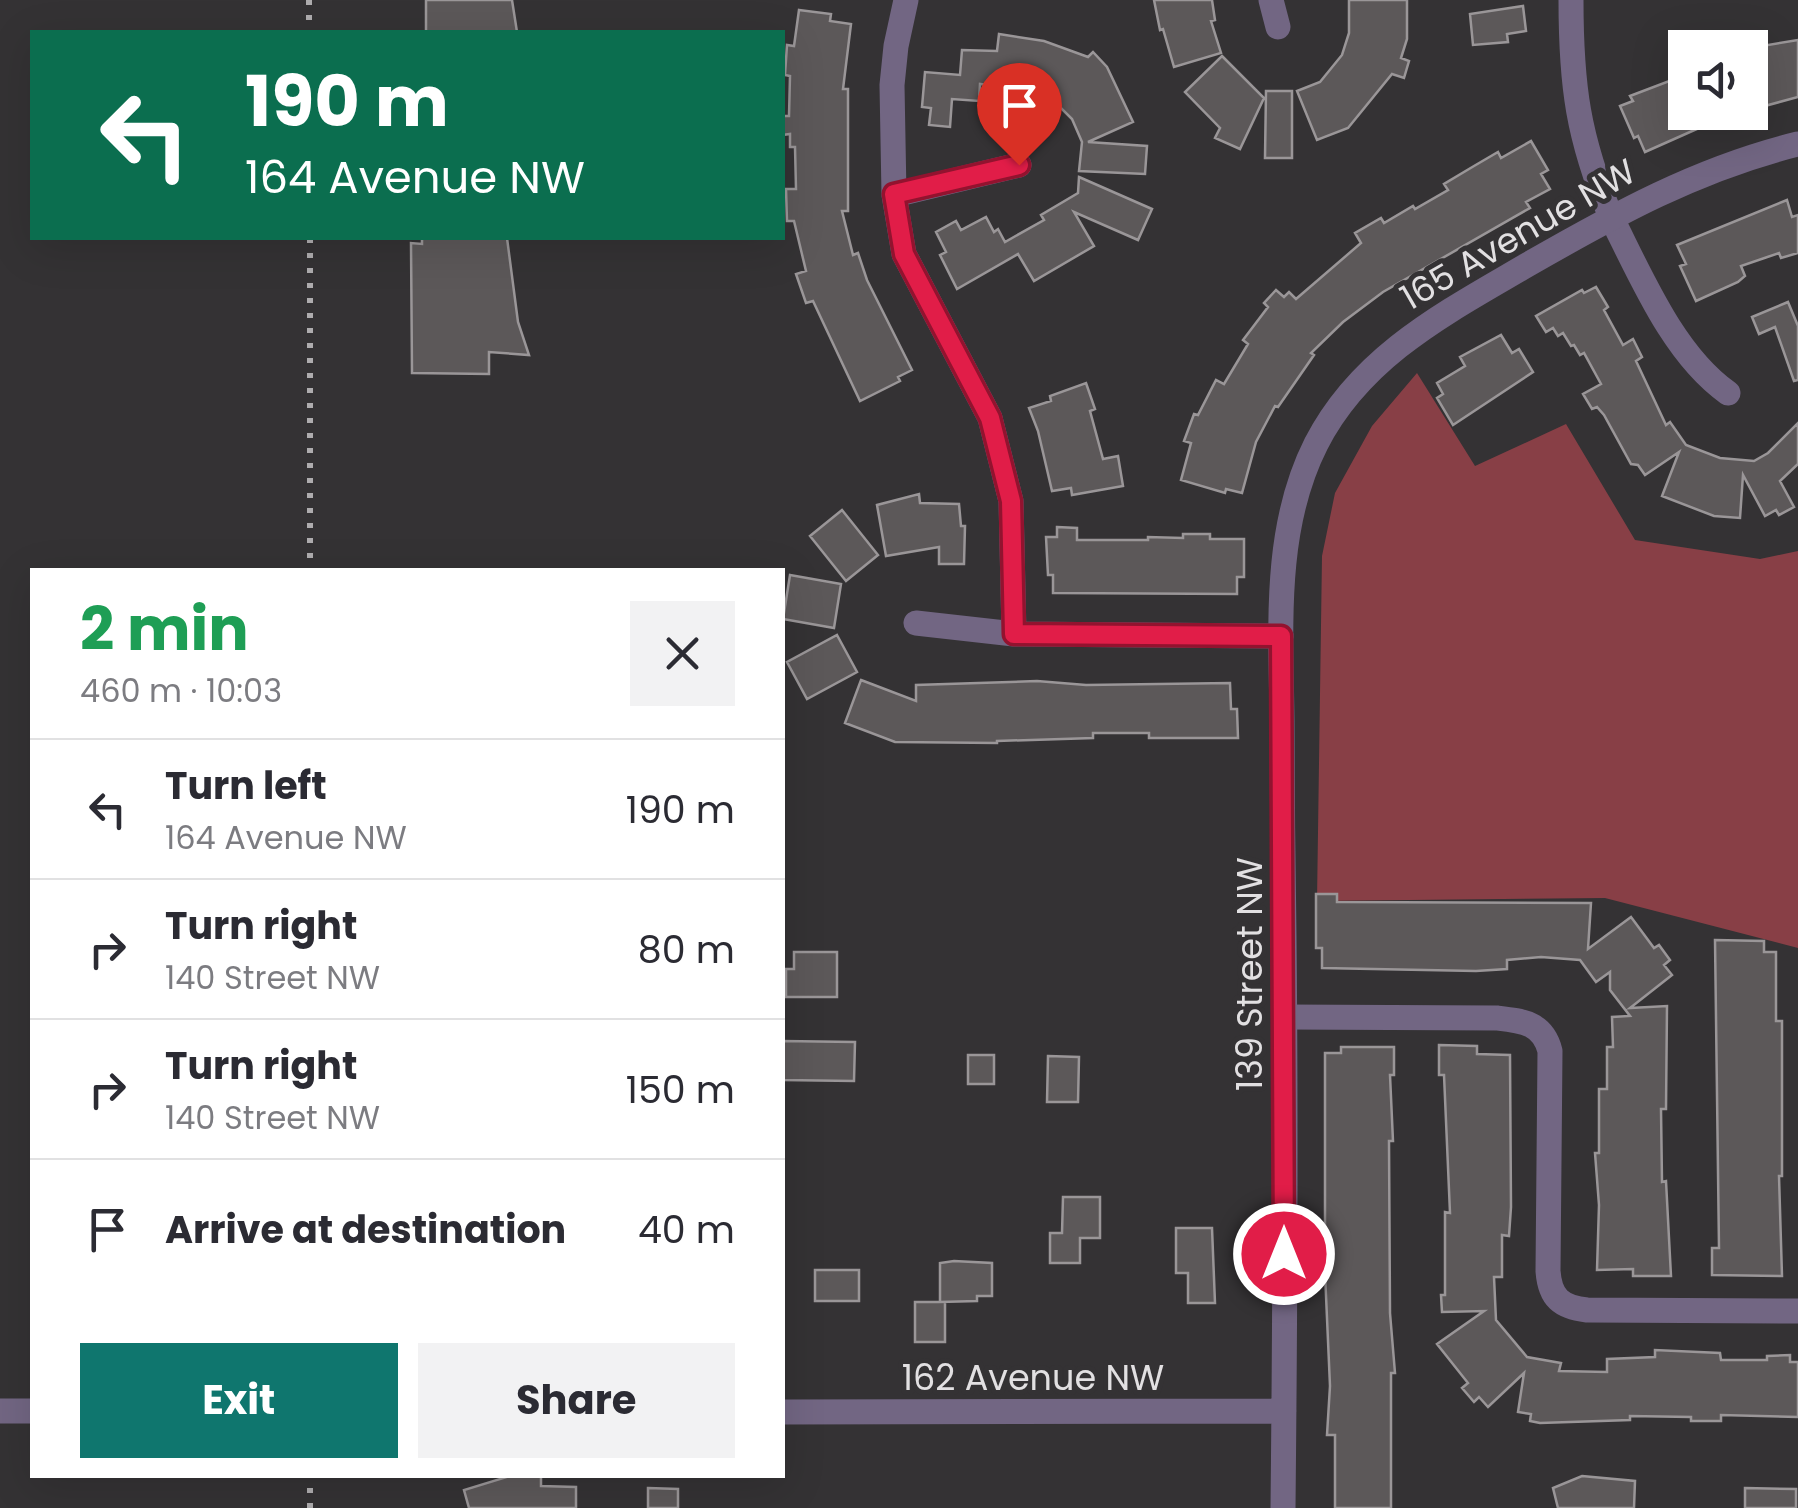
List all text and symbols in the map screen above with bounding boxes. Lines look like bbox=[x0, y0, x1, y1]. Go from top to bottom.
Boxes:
map controls bbox=[1668, 30, 1768, 130]
button: sound bbox=[1668, 30, 1768, 130]
text: 190 m bbox=[245, 52, 449, 151]
pin bbox=[977, 63, 1062, 166]
icon: left bbox=[80, 70, 210, 200]
icon: arrive bbox=[992, 78, 1047, 133]
text: 164 Avenue NW bbox=[245, 146, 585, 209]
street label: 165 Avenue NW bbox=[1391, 147, 1645, 321]
text: 2 min bbox=[80, 587, 249, 671]
button: close bbox=[630, 601, 735, 706]
text: 460 m · 10:03 bbox=[80, 668, 282, 713]
text: Turn left bbox=[165, 759, 327, 812]
icon: left bbox=[80, 782, 135, 837]
text: 190 m bbox=[626, 783, 735, 836]
text: 164 Avenue NW bbox=[165, 815, 407, 860]
street label: 139 Street NW bbox=[1225, 857, 1274, 1091]
text: Turn right bbox=[165, 899, 357, 952]
icon: right bbox=[80, 922, 135, 977]
text: 80 m bbox=[638, 923, 735, 976]
text: 140 Street NW bbox=[165, 955, 380, 1000]
text: Turn right bbox=[165, 1039, 357, 1092]
icon: right bbox=[80, 1062, 135, 1117]
text: 150 m bbox=[626, 1063, 735, 1116]
text: 140 Street NW bbox=[165, 1095, 380, 1140]
icon: arrive bbox=[80, 1202, 135, 1257]
position arrow bbox=[1232, 1202, 1336, 1306]
text: Arrive at destination bbox=[165, 1203, 566, 1256]
text: 40 m bbox=[638, 1203, 735, 1256]
button: Exit bbox=[80, 1343, 398, 1458]
button: Share bbox=[418, 1343, 735, 1458]
street label: 162 Avenue NW bbox=[902, 1353, 1164, 1402]

